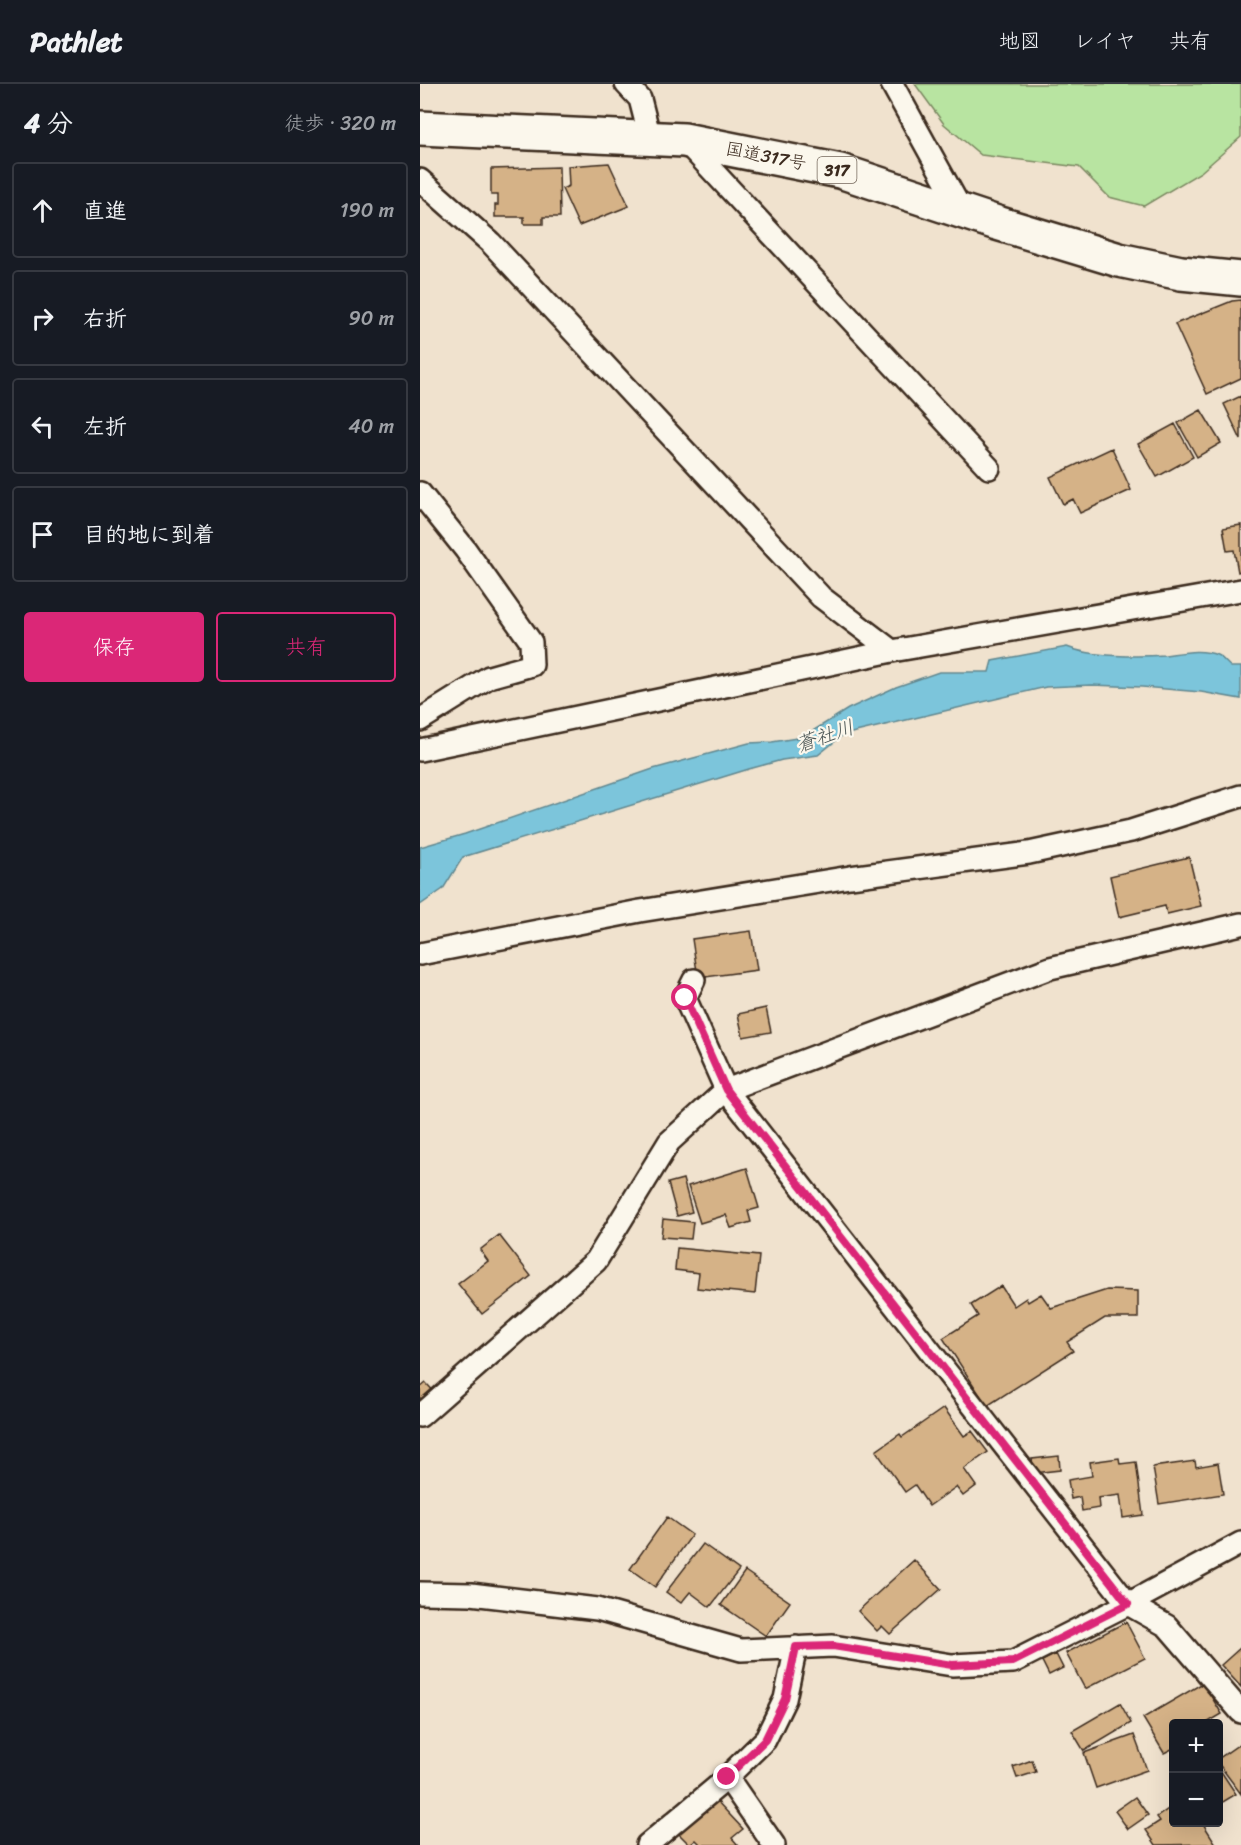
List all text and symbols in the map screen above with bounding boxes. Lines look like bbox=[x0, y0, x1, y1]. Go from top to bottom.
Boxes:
text: Pathlet bbox=[30, 17, 123, 66]
text: 地図 bbox=[999, 22, 1041, 60]
text: レイヤ bbox=[1074, 22, 1136, 60]
text: 共有 bbox=[1169, 22, 1211, 60]
text: 4 分 bbox=[24, 100, 73, 146]
text: 徒歩 · 320 m bbox=[285, 106, 396, 141]
street label: 国道317号 bbox=[723, 132, 809, 180]
road number: 317 bbox=[818, 157, 856, 183]
text: 直進 bbox=[83, 191, 127, 230]
text: 190 m bbox=[340, 193, 394, 228]
icon: ahead bbox=[26, 194, 59, 227]
text: 右折 bbox=[83, 299, 127, 338]
text: 90 m bbox=[349, 301, 394, 336]
icon: right bbox=[26, 302, 59, 335]
text: 左折 bbox=[83, 407, 127, 446]
text: 40 m bbox=[348, 409, 394, 444]
icon: left bbox=[26, 410, 59, 443]
text: 目的地に到着 bbox=[83, 515, 215, 554]
icon: arrive bbox=[26, 518, 59, 551]
button: 保存 bbox=[24, 612, 204, 682]
button: 共有 bbox=[216, 612, 396, 682]
water label: 蒼社川 bbox=[791, 710, 859, 762]
route start bbox=[671, 984, 697, 1010]
map controls bbox=[1169, 1719, 1223, 1827]
button: + bbox=[1169, 1719, 1223, 1773]
route end bbox=[713, 1763, 739, 1789]
button: − bbox=[1169, 1773, 1223, 1827]

